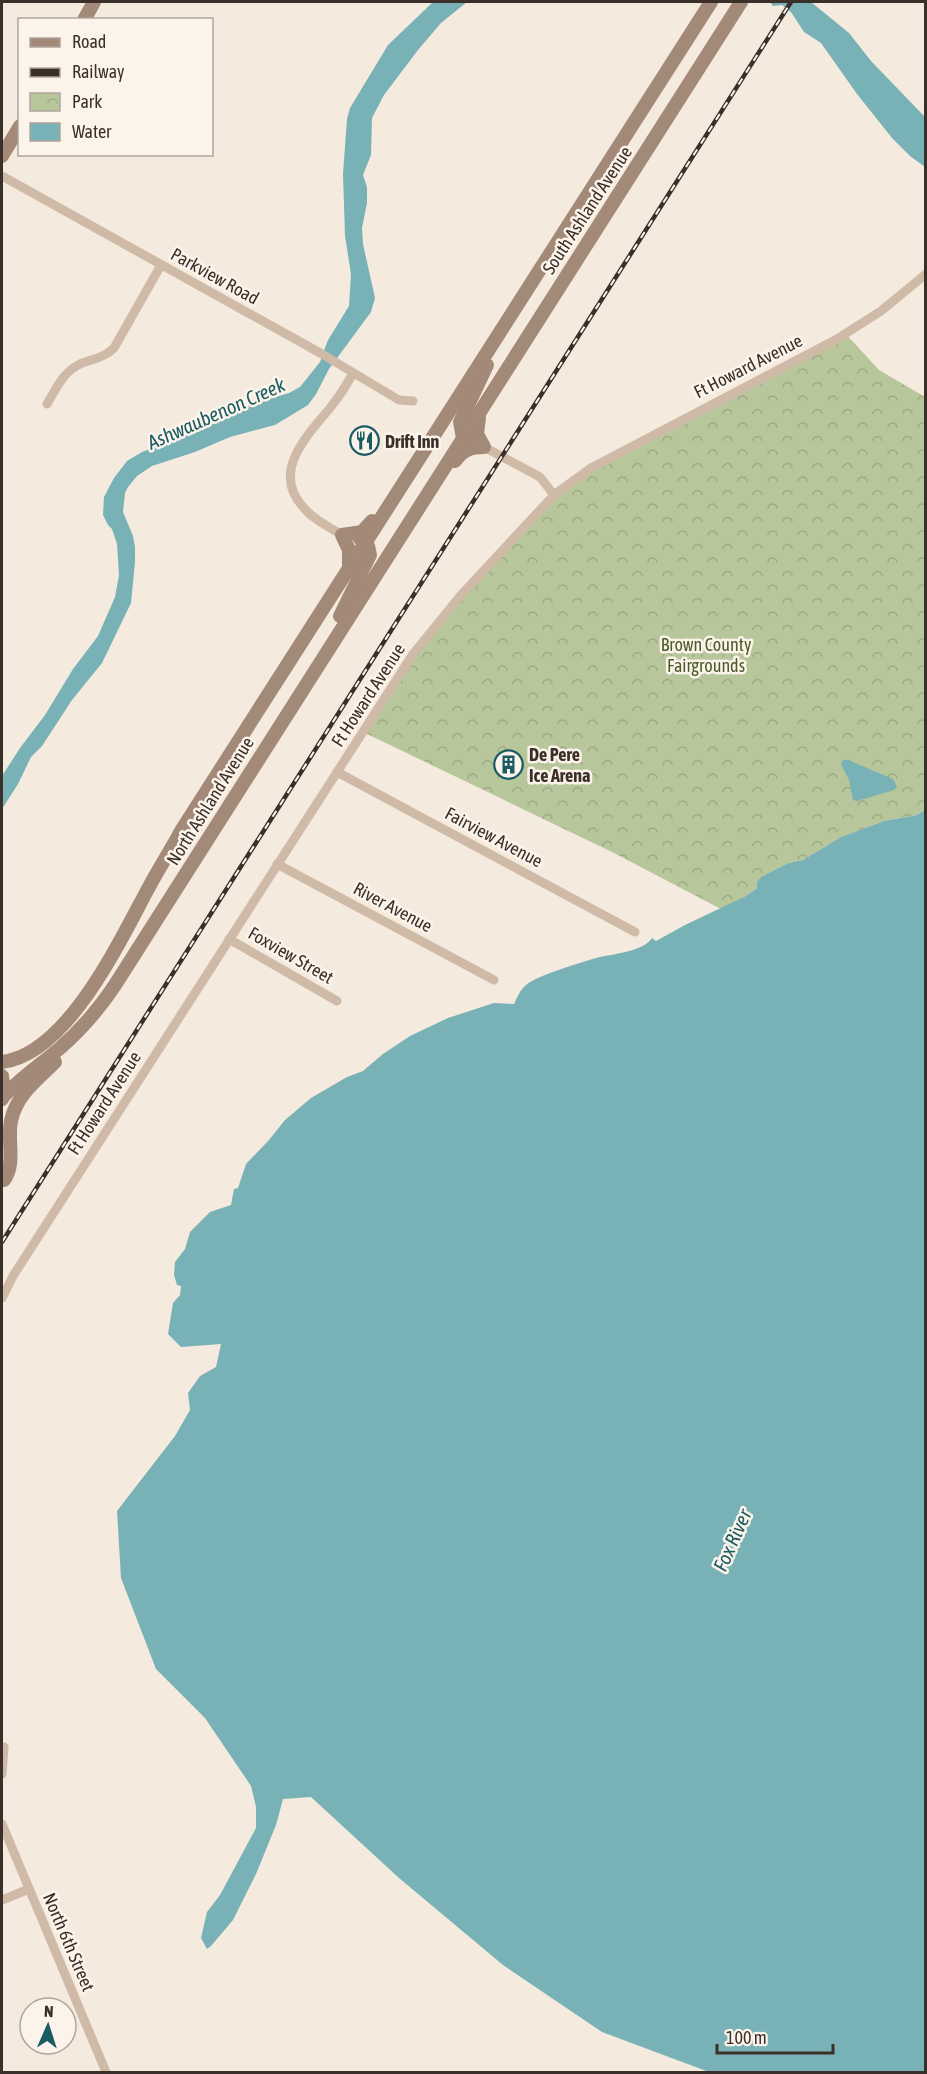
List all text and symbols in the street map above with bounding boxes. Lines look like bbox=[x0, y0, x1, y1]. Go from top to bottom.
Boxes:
legend bbox=[18, 18, 213, 156]
text: Road bbox=[72, 31, 106, 52]
text: Railway bbox=[72, 61, 124, 82]
text: Park bbox=[72, 91, 102, 112]
text: Water bbox=[72, 121, 112, 142]
street label: South Ashland Avenue bbox=[538, 142, 636, 278]
street label: Parkview Road bbox=[167, 243, 263, 309]
street label: Ft Howard Avenue bbox=[690, 330, 806, 402]
water label: Ashwaubenon Creek bbox=[143, 372, 289, 454]
restaurant icon: Drift Inn bbox=[348, 425, 380, 457]
place label: Drift Inn bbox=[385, 431, 439, 452]
park label: Brown County Fairgrounds bbox=[661, 634, 751, 676]
street label: Ft Howard Avenue bbox=[327, 639, 409, 751]
street label: North Ashland Avenue bbox=[162, 733, 258, 869]
place label: De Pere Ice Arena bbox=[529, 744, 590, 786]
building icon: De Pere Ice Arena bbox=[492, 748, 524, 780]
street label: Fairview Avenue bbox=[442, 803, 546, 871]
street label: River Avenue bbox=[350, 878, 436, 936]
street label: Foxview Street bbox=[245, 922, 337, 988]
street label: Ft Howard Avenue bbox=[63, 1047, 145, 1159]
water label: Fox River bbox=[708, 1504, 756, 1575]
street label: North 6th Street bbox=[39, 1890, 99, 1994]
north arrow bbox=[18, 1996, 78, 2056]
text: N bbox=[44, 2002, 54, 2020]
scale bar bbox=[717, 2017, 832, 2055]
text: 100 m bbox=[726, 2027, 767, 2048]

